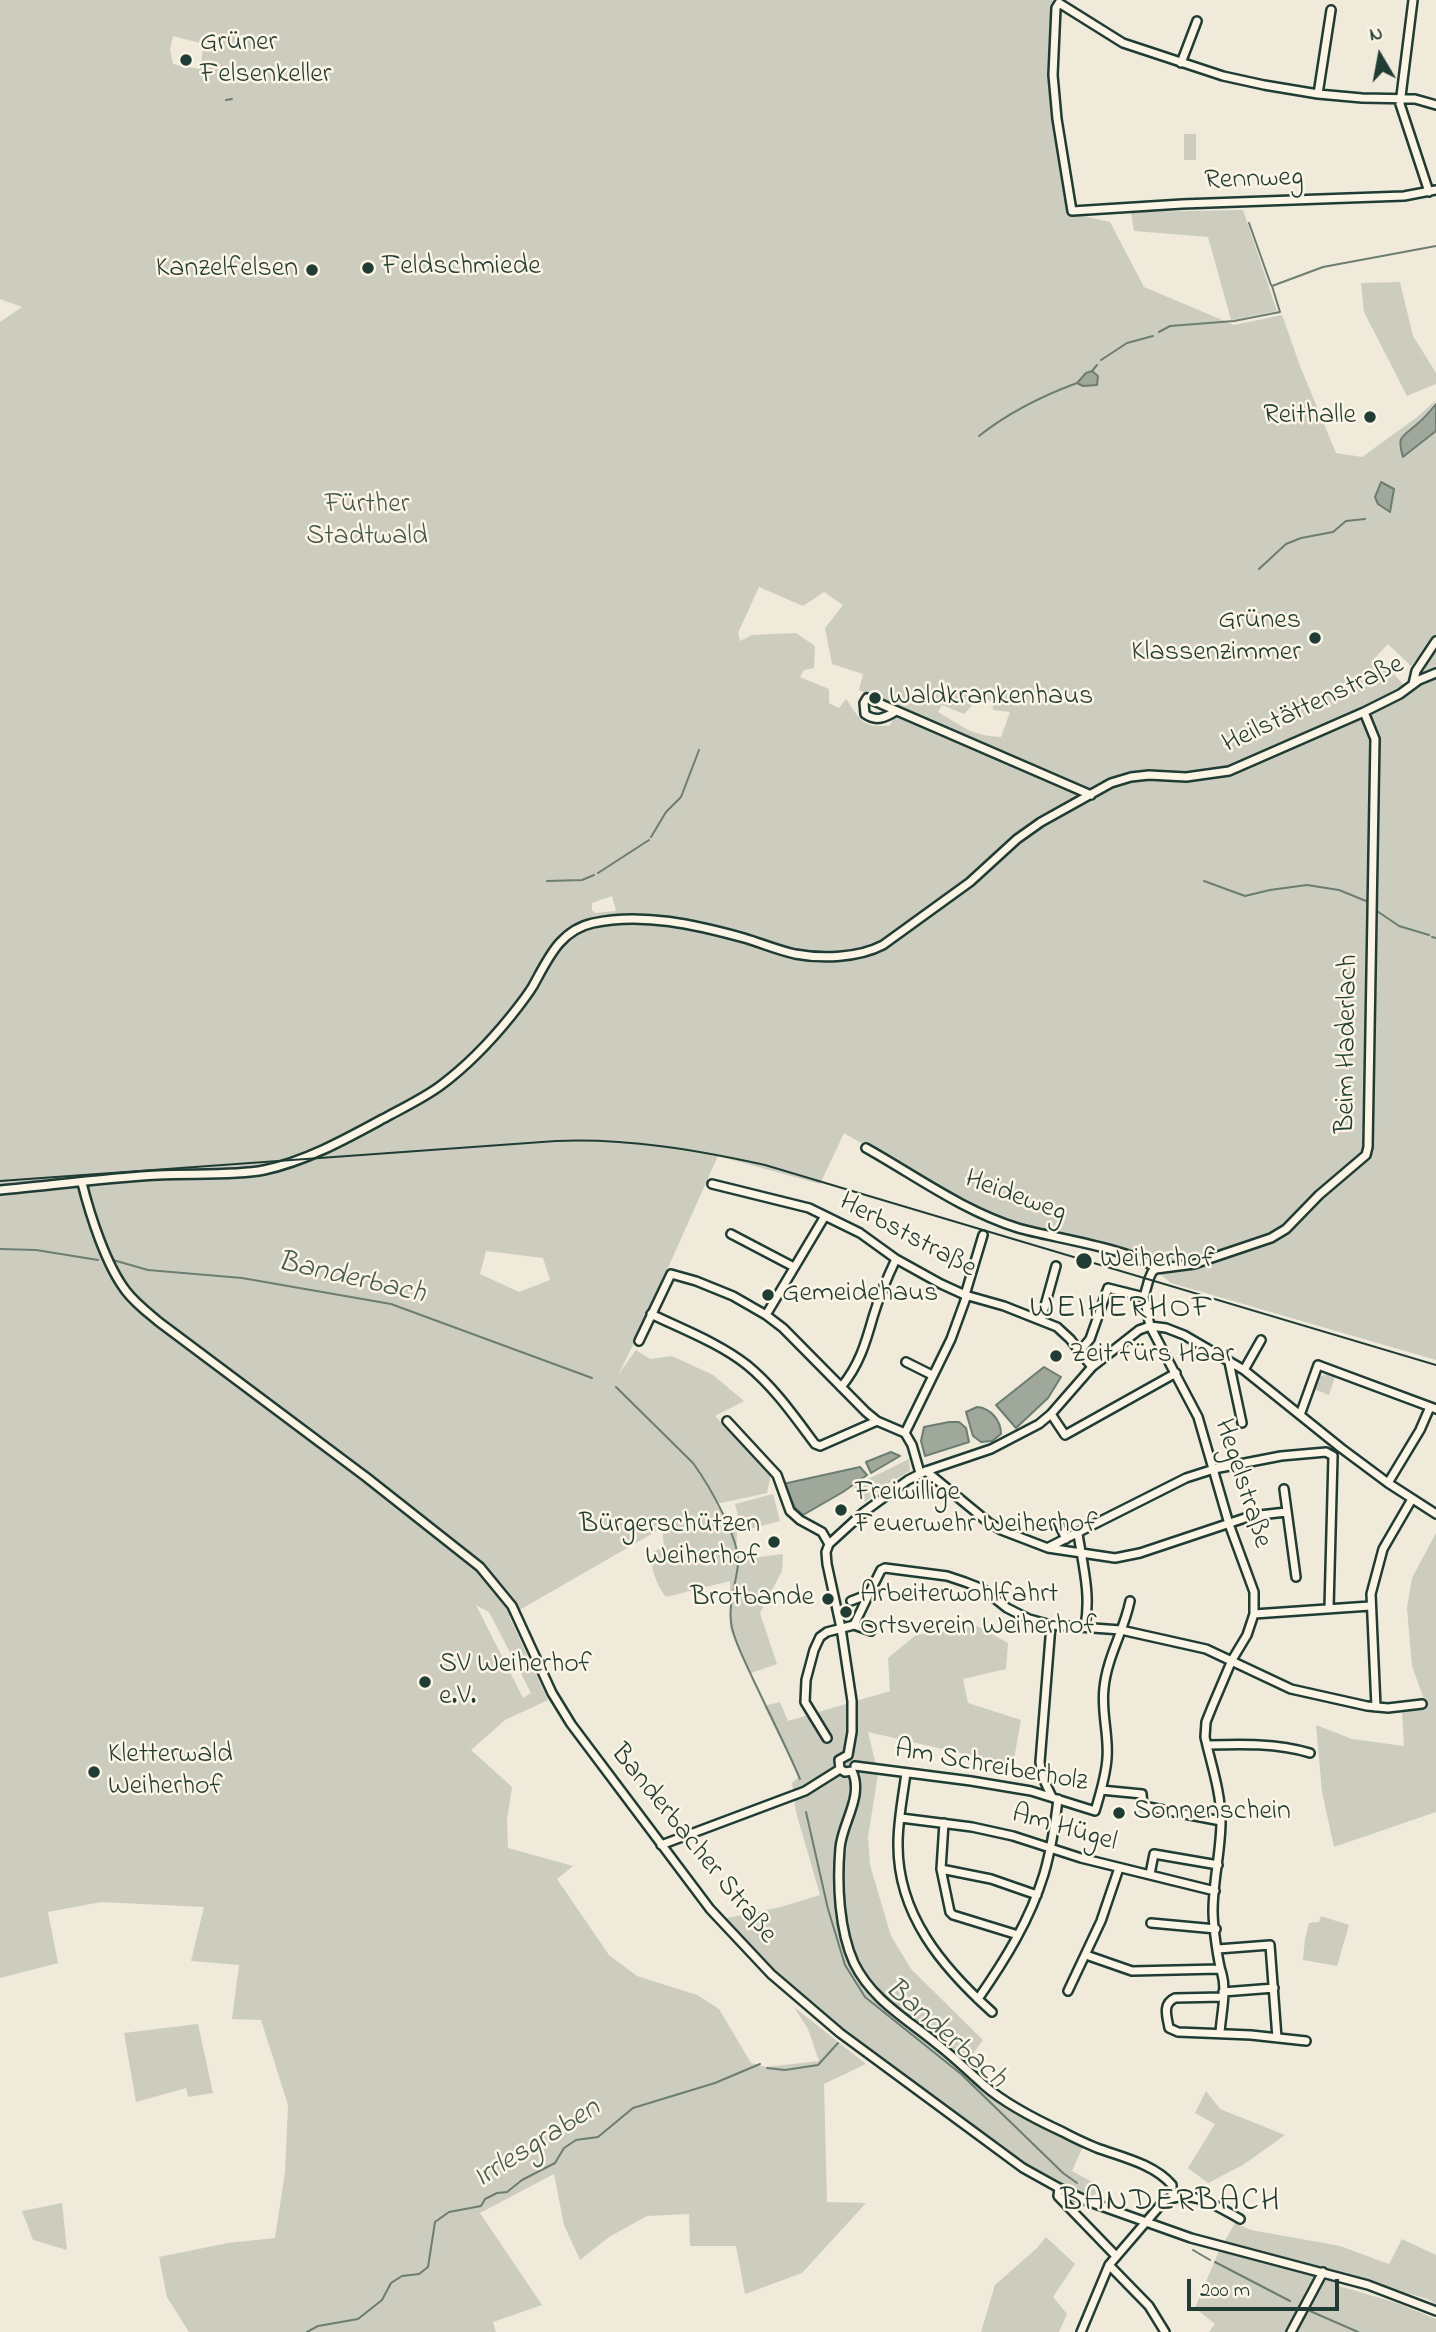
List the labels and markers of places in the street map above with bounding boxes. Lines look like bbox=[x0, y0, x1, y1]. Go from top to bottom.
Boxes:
place label: Grüner Felsenkeller bbox=[200, 27, 331, 93]
marker: Grüner Felsenkeller bbox=[178, 52, 194, 68]
place label: Feldschmiede bbox=[382, 251, 541, 285]
place label: Kanzelfelsen bbox=[156, 253, 298, 287]
marker: Feldschmiede bbox=[360, 260, 376, 276]
marker: Kanzelfelsen bbox=[304, 262, 320, 278]
place label: Reithalle bbox=[1263, 400, 1356, 434]
marker: Reithalle bbox=[1362, 409, 1378, 425]
place label: Grünes Klassenzimmer bbox=[1131, 605, 1301, 671]
marker: Grünes Klassenzimmer bbox=[1307, 630, 1323, 646]
place label: Waldkrankenhaus bbox=[889, 681, 1093, 715]
marker: Waldkrankenhaus bbox=[867, 690, 883, 706]
place label: Weiherhof bbox=[1100, 1244, 1215, 1278]
marker: Weiherhof bbox=[1074, 1251, 1094, 1271]
place label: Gemeidehaus bbox=[782, 1278, 938, 1312]
marker: Gemeidehaus bbox=[760, 1287, 776, 1303]
place label: Zeit fürs Haar bbox=[1070, 1339, 1234, 1373]
marker: Zeit fürs Haar bbox=[1048, 1348, 1064, 1364]
place label: Freiwillige Feuerwehr Weiherhof bbox=[855, 1477, 1097, 1543]
marker: Freiwillige Feuerwehr Weiherhof bbox=[833, 1502, 849, 1518]
place label: Bürgerschützen Weiherhof bbox=[579, 1509, 760, 1575]
marker: Bürgerschützen Weiherhof bbox=[766, 1534, 782, 1550]
place label: Arbeiterwohlfahrt Ortsverein Weiherhof bbox=[860, 1579, 1097, 1645]
place label: Brotbande bbox=[691, 1582, 814, 1616]
marker: Brotbande bbox=[820, 1591, 836, 1607]
marker: Arbeiterwohlfahrt Ortsverein Weiherhof bbox=[838, 1604, 854, 1620]
place label: SV Weiherhof e.V. bbox=[439, 1649, 592, 1715]
marker: SV Weiherhof e.V. bbox=[417, 1674, 433, 1690]
place label: Kletterwald Weiherhof bbox=[108, 1739, 233, 1805]
marker: Kletterwald Weiherhof bbox=[86, 1764, 102, 1780]
place label: Sonnenschein bbox=[1133, 1796, 1291, 1830]
marker: Sonnenschein bbox=[1111, 1805, 1127, 1821]

